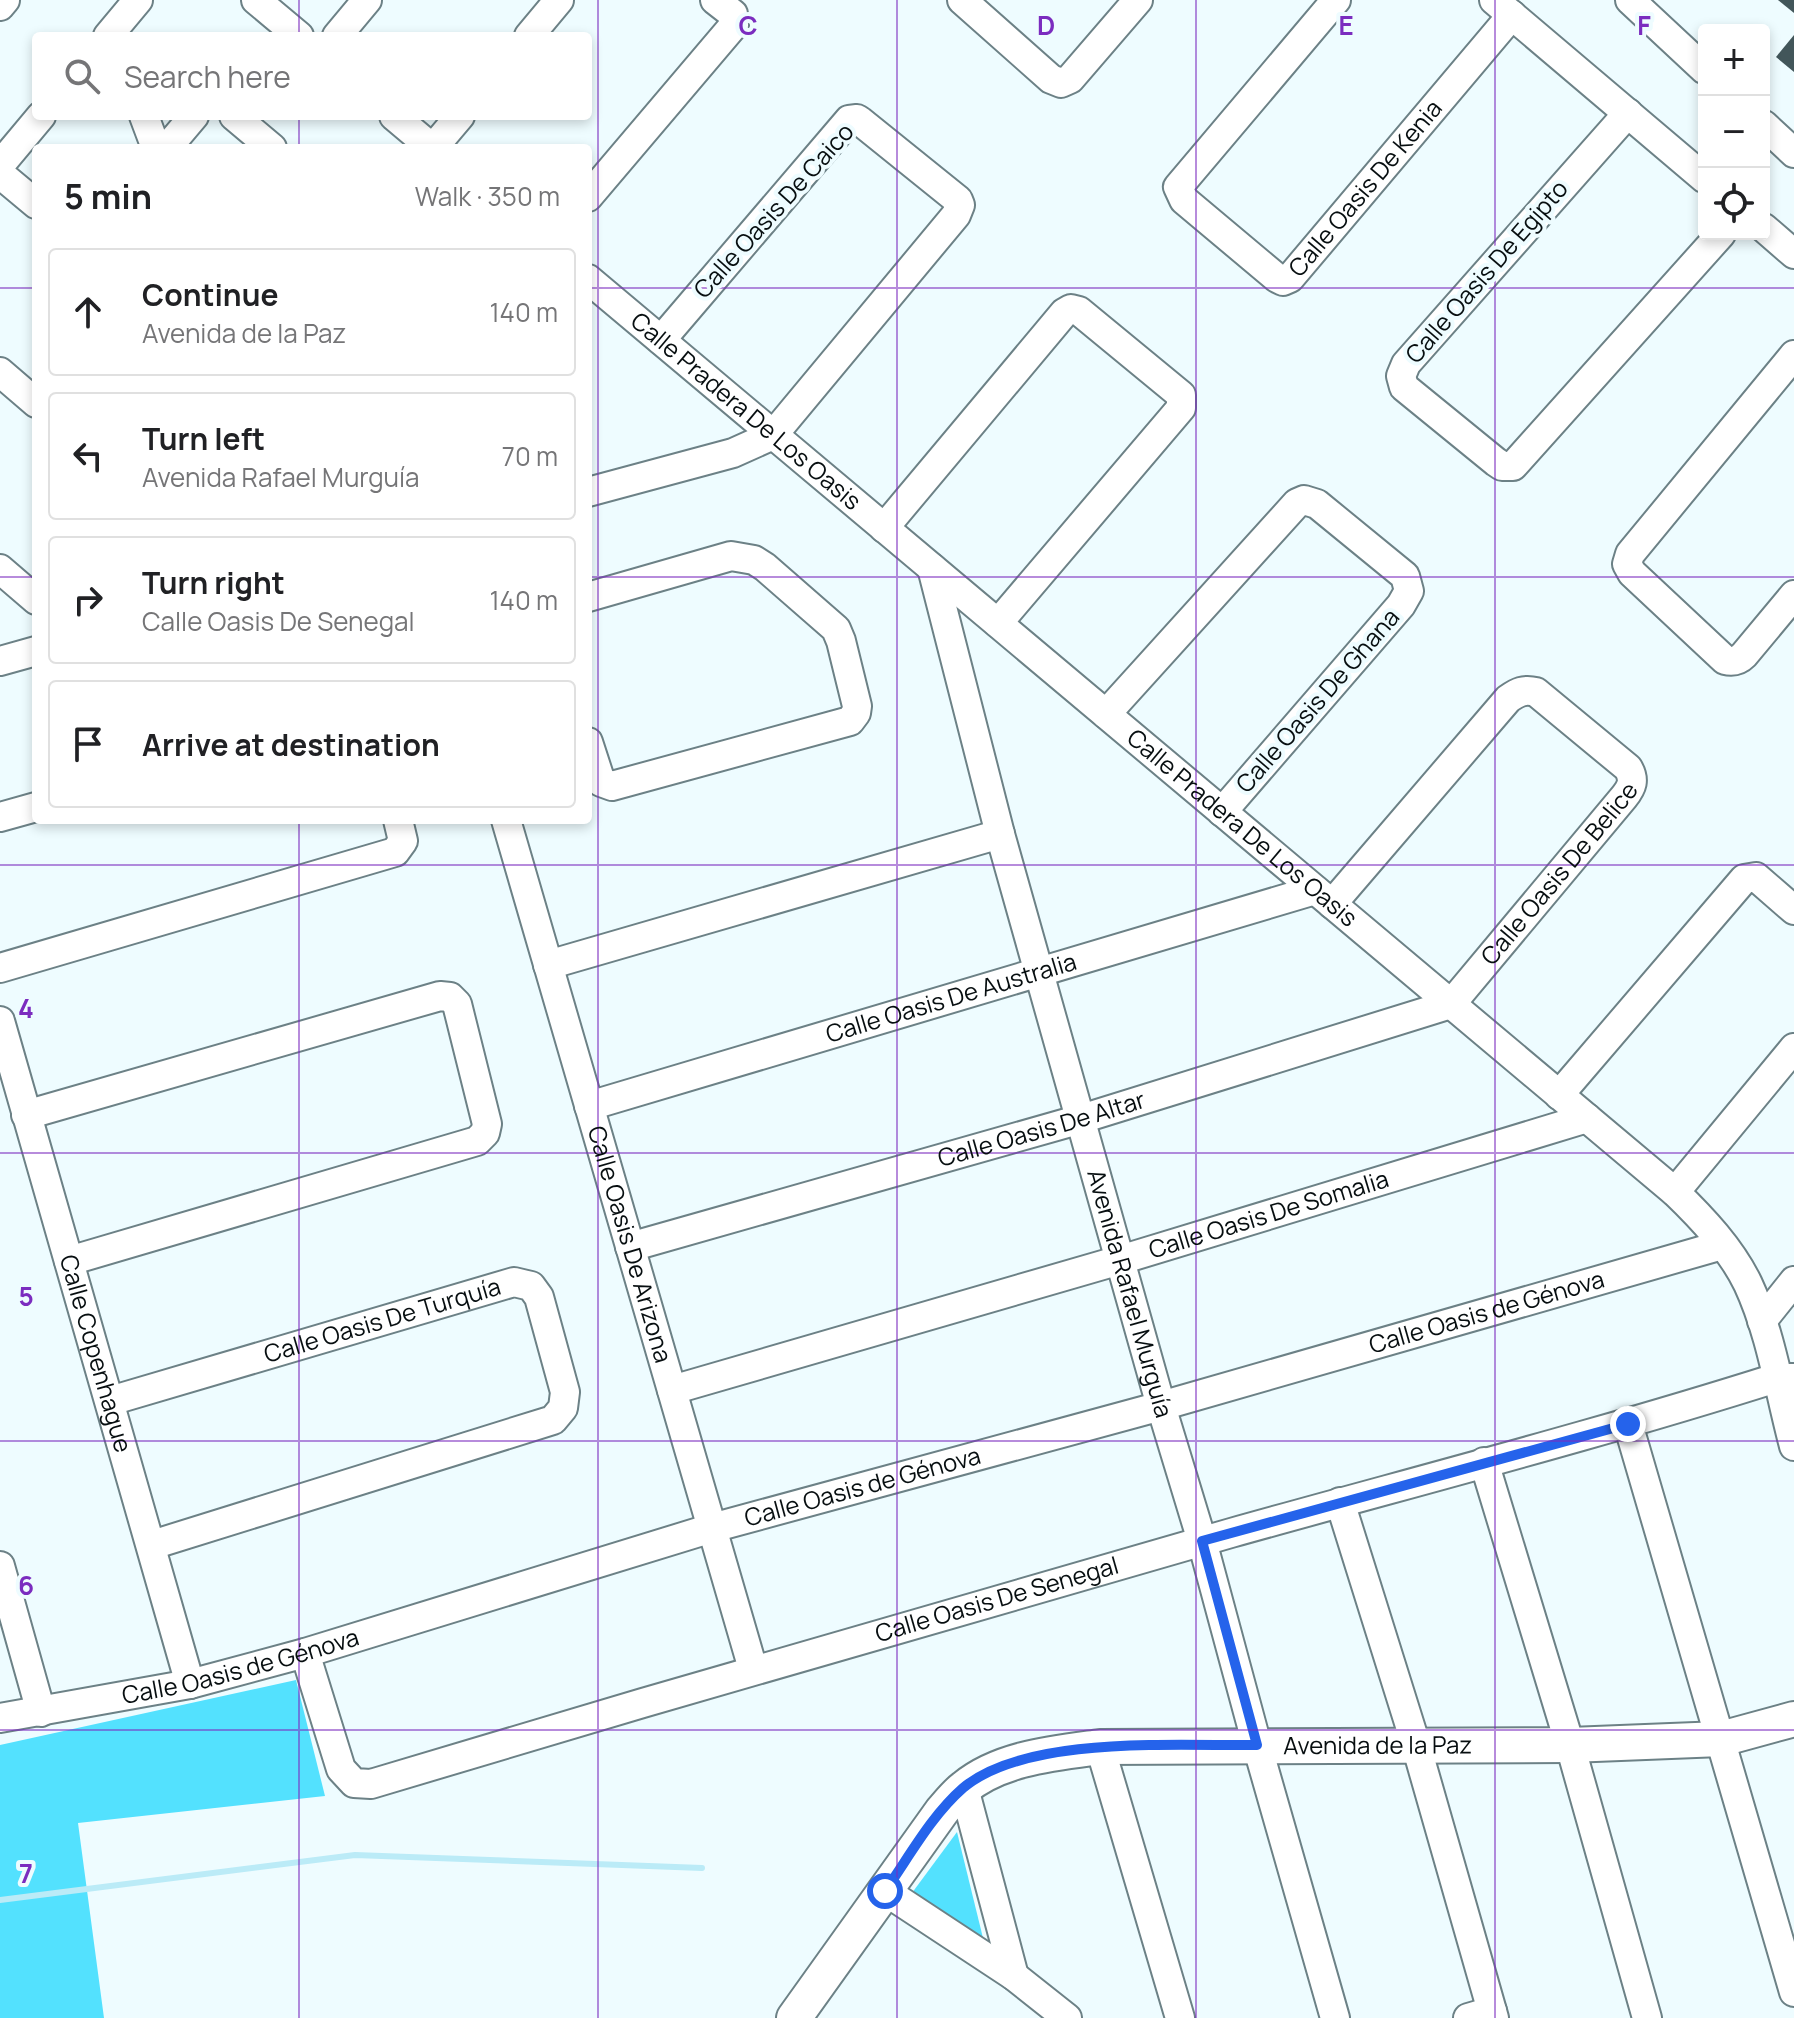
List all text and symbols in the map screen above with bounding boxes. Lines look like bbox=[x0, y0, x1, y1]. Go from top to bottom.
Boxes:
text: C bbox=[738, 7, 758, 43]
text: D bbox=[1037, 7, 1055, 43]
text: E bbox=[1338, 7, 1354, 43]
text: F bbox=[1637, 7, 1651, 43]
map controls bbox=[1698, 24, 1770, 240]
button: + bbox=[1698, 24, 1770, 96]
search box bbox=[32, 32, 592, 120]
icon: search bbox=[60, 54, 104, 98]
text: Search here bbox=[124, 56, 291, 97]
street label: Calle Oasis De Kenia bbox=[1280, 92, 1449, 283]
button: − bbox=[1698, 96, 1770, 168]
street label: Calle Oasis De Caico bbox=[685, 115, 860, 305]
button: locate bbox=[1698, 168, 1770, 240]
street label: Calle Oasis De Egipto bbox=[1397, 172, 1575, 370]
text: 5 min bbox=[64, 173, 152, 219]
text: Walk · 350 m bbox=[415, 178, 560, 214]
text: Continue bbox=[142, 274, 278, 315]
icon: ahead bbox=[66, 290, 110, 334]
text: 140 m bbox=[489, 294, 558, 330]
street label: Calle Pradera De Los Oasis bbox=[624, 304, 869, 517]
text: Avenida de la Paz bbox=[142, 315, 346, 351]
text: Turn left bbox=[142, 418, 265, 459]
icon: left bbox=[66, 434, 110, 478]
text: 70 m bbox=[502, 438, 558, 474]
text: Avenida Rafael Murguía bbox=[142, 459, 420, 495]
text: Turn right bbox=[142, 562, 285, 603]
icon: right bbox=[66, 578, 110, 622]
text: 140 m bbox=[489, 582, 558, 618]
street label: Calle Oasis De Ghana bbox=[1228, 601, 1406, 799]
text: Calle Oasis De Senegal bbox=[142, 603, 415, 639]
street label: Calle Pradera De Los Oasis bbox=[1121, 721, 1365, 933]
icon: arrive bbox=[66, 722, 110, 766]
text: Arrive at destination bbox=[142, 724, 440, 765]
street label: Calle Oasis De Belice bbox=[1473, 775, 1645, 971]
street label: Calle Oasis De Australia bbox=[822, 944, 1080, 1050]
text: 4 bbox=[18, 990, 34, 1026]
street label: Calle Oasis De Altar bbox=[934, 1082, 1149, 1174]
street label: Calle Oasis De Arizona bbox=[581, 1122, 681, 1366]
street label: Calle Oasis De Somalia bbox=[1144, 1161, 1392, 1265]
street label: Avenida Rafael Murguía bbox=[1080, 1165, 1182, 1421]
street label: Calle Copenhague bbox=[53, 1250, 141, 1456]
street label: Calle Oasis de Génova bbox=[1365, 1262, 1608, 1361]
street label: Calle Oasis De Turquía bbox=[260, 1269, 504, 1370]
text: 5 bbox=[18, 1278, 34, 1314]
route end bbox=[1610, 1406, 1646, 1442]
street label: Calle Oasis de Génova bbox=[741, 1438, 984, 1533]
street label: Calle Oasis De Senegal bbox=[871, 1548, 1122, 1649]
text: 6 bbox=[18, 1567, 34, 1603]
street label: Calle Oasis de Génova bbox=[119, 1619, 363, 1711]
street label: Avenida de la Paz bbox=[1283, 1727, 1472, 1761]
text: 7 bbox=[19, 1855, 33, 1891]
route start bbox=[867, 1873, 903, 1909]

